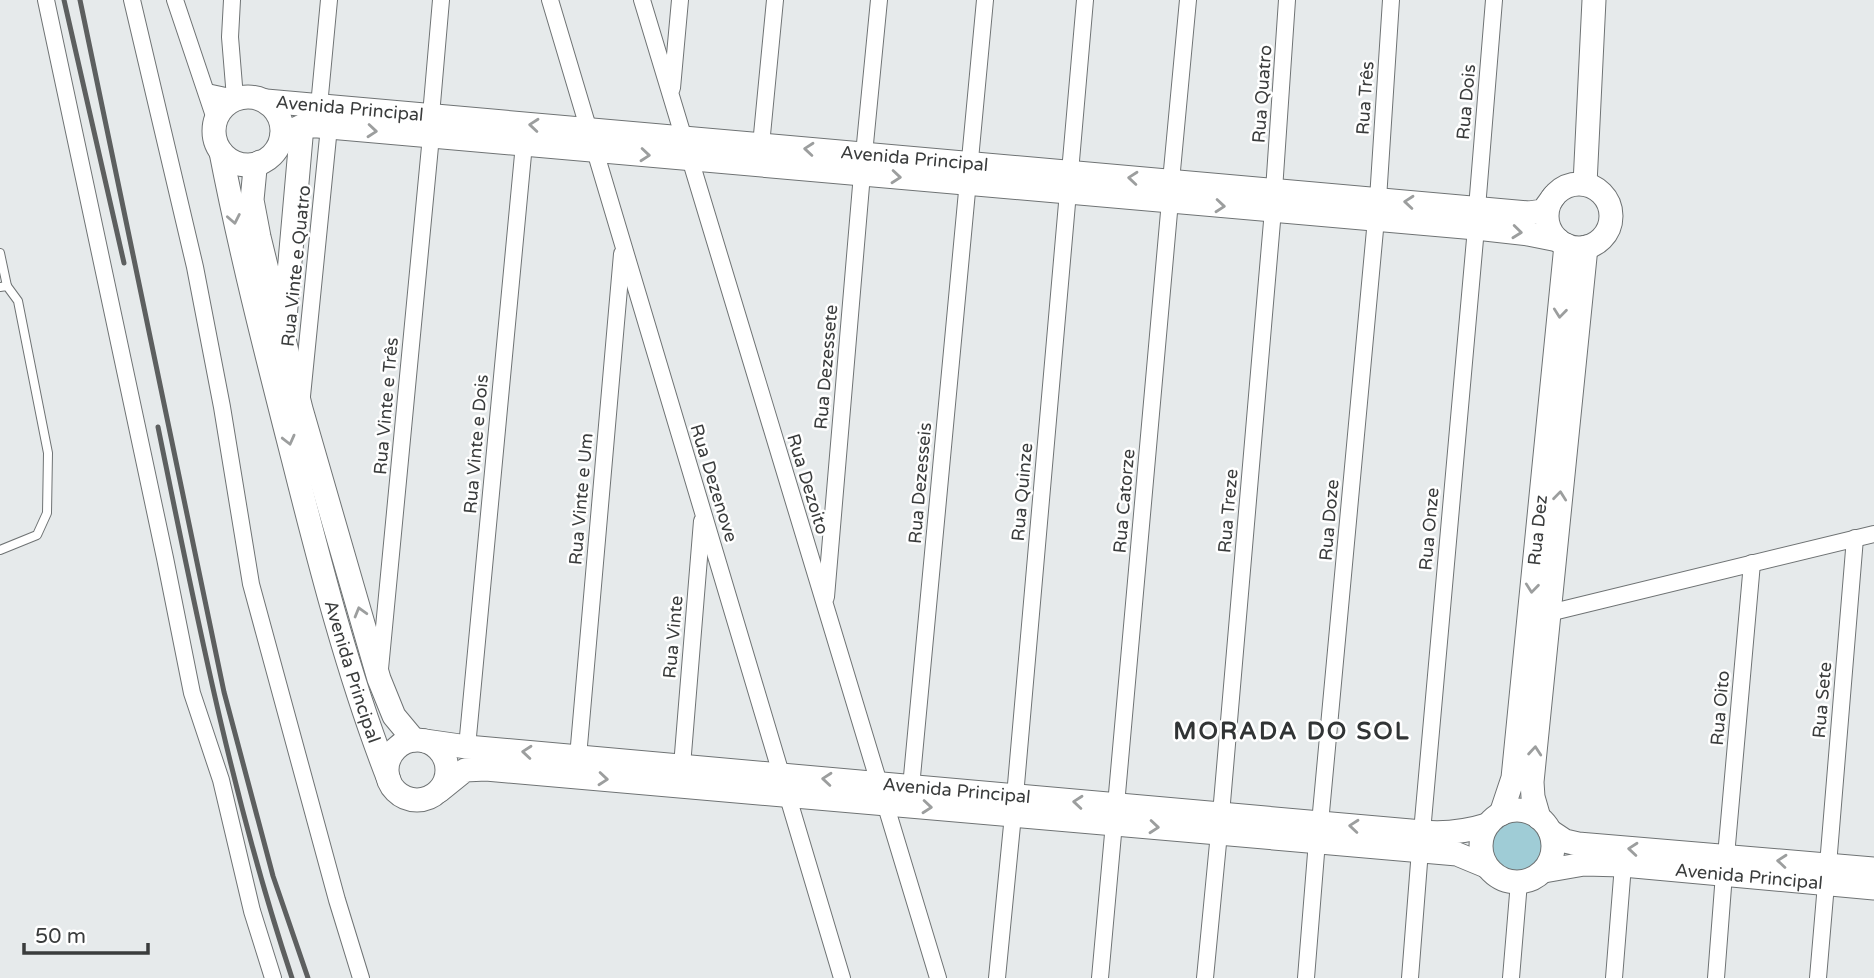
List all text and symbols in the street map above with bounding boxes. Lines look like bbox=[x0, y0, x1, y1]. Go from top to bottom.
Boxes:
street label: Rua Quatro bbox=[1248, 44, 1276, 144]
street label: Rua Três bbox=[1351, 60, 1379, 136]
street label: Rua Dois bbox=[1452, 63, 1480, 141]
street label: Avenida Principal bbox=[275, 91, 425, 126]
one-way arrow bbox=[528, 117, 539, 132]
one-way arrow bbox=[367, 123, 378, 138]
street label: Avenida Principal bbox=[840, 141, 989, 176]
one-way arrow bbox=[803, 142, 814, 157]
one-way arrow bbox=[640, 147, 651, 162]
one-way arrow bbox=[891, 169, 902, 184]
one-way arrow bbox=[1128, 170, 1139, 185]
street label: Rua Vinte e Quatro bbox=[277, 184, 315, 348]
one-way arrow bbox=[1403, 195, 1414, 210]
one-way arrow bbox=[1215, 198, 1226, 213]
one-way arrow bbox=[226, 213, 241, 225]
one-way arrow bbox=[1511, 225, 1523, 240]
street label: Rua Dezessete bbox=[810, 304, 842, 430]
one-way arrow bbox=[1552, 307, 1567, 319]
street label: Rua Vinte e Três bbox=[369, 336, 403, 476]
street label: Rua Vinte e Dois bbox=[459, 373, 493, 515]
street label: Rua Dezenove bbox=[686, 421, 742, 545]
street label: Rua Dezesseis bbox=[904, 421, 936, 545]
street label: Rua Dezoito bbox=[782, 431, 834, 537]
street label: Rua Vinte e Um bbox=[564, 432, 598, 566]
one-way arrow bbox=[281, 434, 295, 446]
street label: Rua Quinze bbox=[1007, 442, 1037, 542]
street label: Rua Catorze bbox=[1108, 448, 1140, 554]
street label: Rua Treze bbox=[1213, 468, 1243, 554]
street label: Rua Doze bbox=[1314, 478, 1344, 562]
street label: Rua Onze bbox=[1414, 487, 1444, 571]
one-way arrow bbox=[1553, 490, 1568, 502]
street label: Rua Dez bbox=[1523, 494, 1552, 567]
one-way arrow bbox=[1525, 583, 1540, 594]
street label: Rua Vinte bbox=[658, 595, 688, 679]
street label: Avenida Principal bbox=[320, 598, 385, 746]
one-way arrow bbox=[353, 606, 368, 618]
street label: Rua Sete bbox=[1808, 661, 1836, 739]
street label: Rua Oito bbox=[1706, 670, 1734, 746]
district label: MORADA DO SOL bbox=[1173, 717, 1411, 746]
one-way arrow bbox=[522, 745, 533, 760]
one-way arrow bbox=[1527, 745, 1542, 756]
one-way arrow bbox=[598, 771, 609, 786]
one-way arrow bbox=[821, 772, 832, 787]
street label: Avenida Principal bbox=[882, 773, 1032, 808]
one-way arrow bbox=[1072, 795, 1083, 810]
one-way arrow bbox=[922, 799, 933, 814]
one-way arrow bbox=[1149, 819, 1160, 834]
one-way arrow bbox=[1348, 819, 1359, 834]
one-way arrow bbox=[1628, 842, 1639, 857]
one-way arrow bbox=[1776, 854, 1787, 869]
street label: Avenida Principal bbox=[1674, 859, 1824, 894]
scale bar bbox=[24, 912, 149, 956]
text: 50 m bbox=[35, 924, 86, 949]

